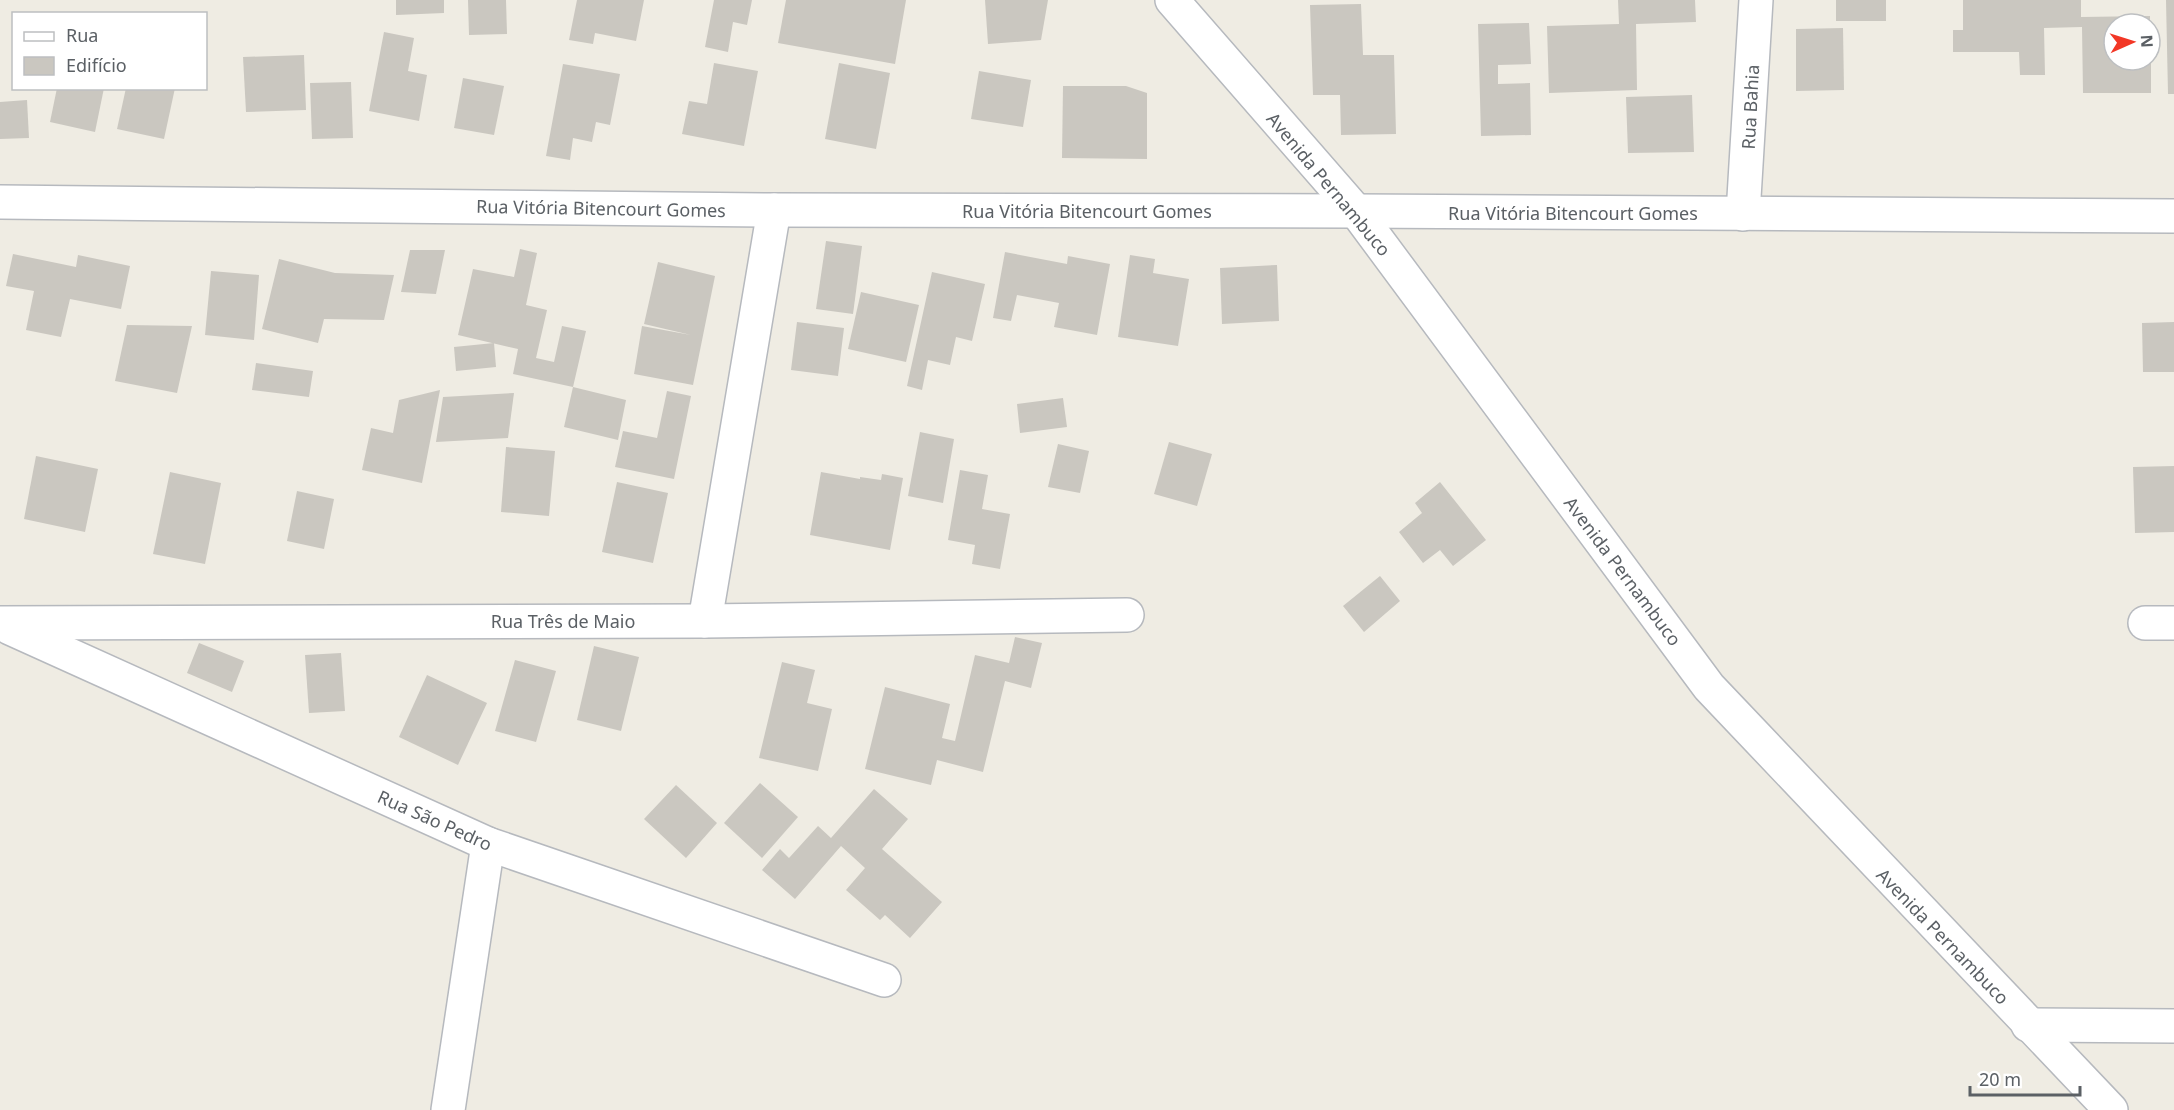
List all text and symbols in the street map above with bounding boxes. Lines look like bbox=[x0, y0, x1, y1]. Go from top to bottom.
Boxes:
legend bbox=[12, 12, 207, 90]
north arrow bbox=[2102, 12, 2162, 72]
text: Rua bbox=[66, 23, 98, 47]
text: N bbox=[2136, 34, 2158, 48]
text: Edifício bbox=[66, 53, 127, 77]
street label: Rua Bahia bbox=[1736, 64, 1764, 150]
street label: Avenida Pernambuco bbox=[1262, 107, 1396, 261]
street label: Rua Vitória Bitencourt Gomes bbox=[476, 194, 726, 222]
street label: Rua Vitória Bitencourt Gomes bbox=[962, 199, 1212, 223]
street label: Rua Vitória Bitencourt Gomes bbox=[1448, 201, 1698, 225]
street label: Avenida Pernambuco bbox=[1559, 492, 1687, 650]
street label: Rua Três de Maio bbox=[491, 609, 635, 633]
street label: Rua São Pedro bbox=[374, 784, 496, 856]
street label: Avenida Pernambuco bbox=[1872, 863, 2014, 1009]
scale bar bbox=[1970, 1059, 2080, 1097]
text: 20 m bbox=[1979, 1067, 2021, 1091]

